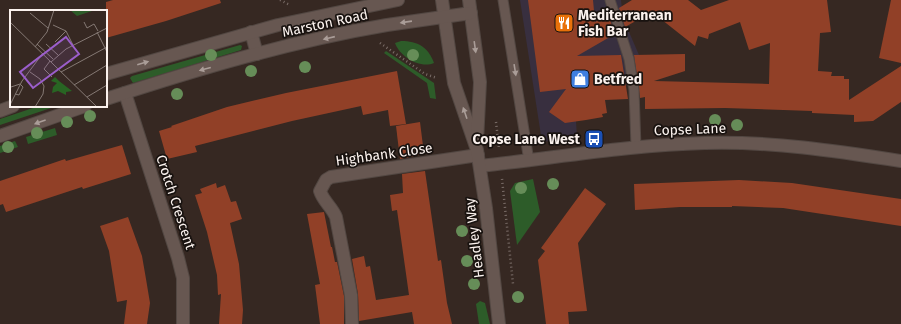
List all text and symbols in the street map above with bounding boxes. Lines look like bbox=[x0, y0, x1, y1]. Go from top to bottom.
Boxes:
street label: Marston Road bbox=[281, 6, 370, 41]
place label: Mediterranean Fish Bar bbox=[578, 7, 672, 40]
inset map bbox=[10, 10, 107, 107]
restaurant icon: Mediterranean Fish Bar bbox=[553, 12, 575, 34]
one-way arrow bbox=[400, 19, 412, 25]
one-way arrow bbox=[323, 35, 335, 41]
one-way arrow bbox=[472, 41, 479, 53]
one-way arrow bbox=[138, 60, 150, 66]
one-way arrow bbox=[512, 64, 518, 76]
one-way arrow bbox=[199, 66, 211, 72]
shop icon: Betfred bbox=[569, 68, 591, 90]
place label: Betfred bbox=[594, 71, 642, 88]
one-way arrow bbox=[461, 106, 467, 118]
one-way arrow bbox=[34, 119, 46, 125]
street label: Copse Lane bbox=[654, 120, 726, 139]
bus stop icon: Copse Lane West bbox=[583, 128, 605, 150]
place label: Copse Lane West bbox=[472, 131, 581, 148]
street label: Highbank Close bbox=[334, 139, 434, 170]
street label: Crotch Crescent bbox=[152, 153, 199, 252]
street label: Headley Way bbox=[461, 197, 488, 279]

